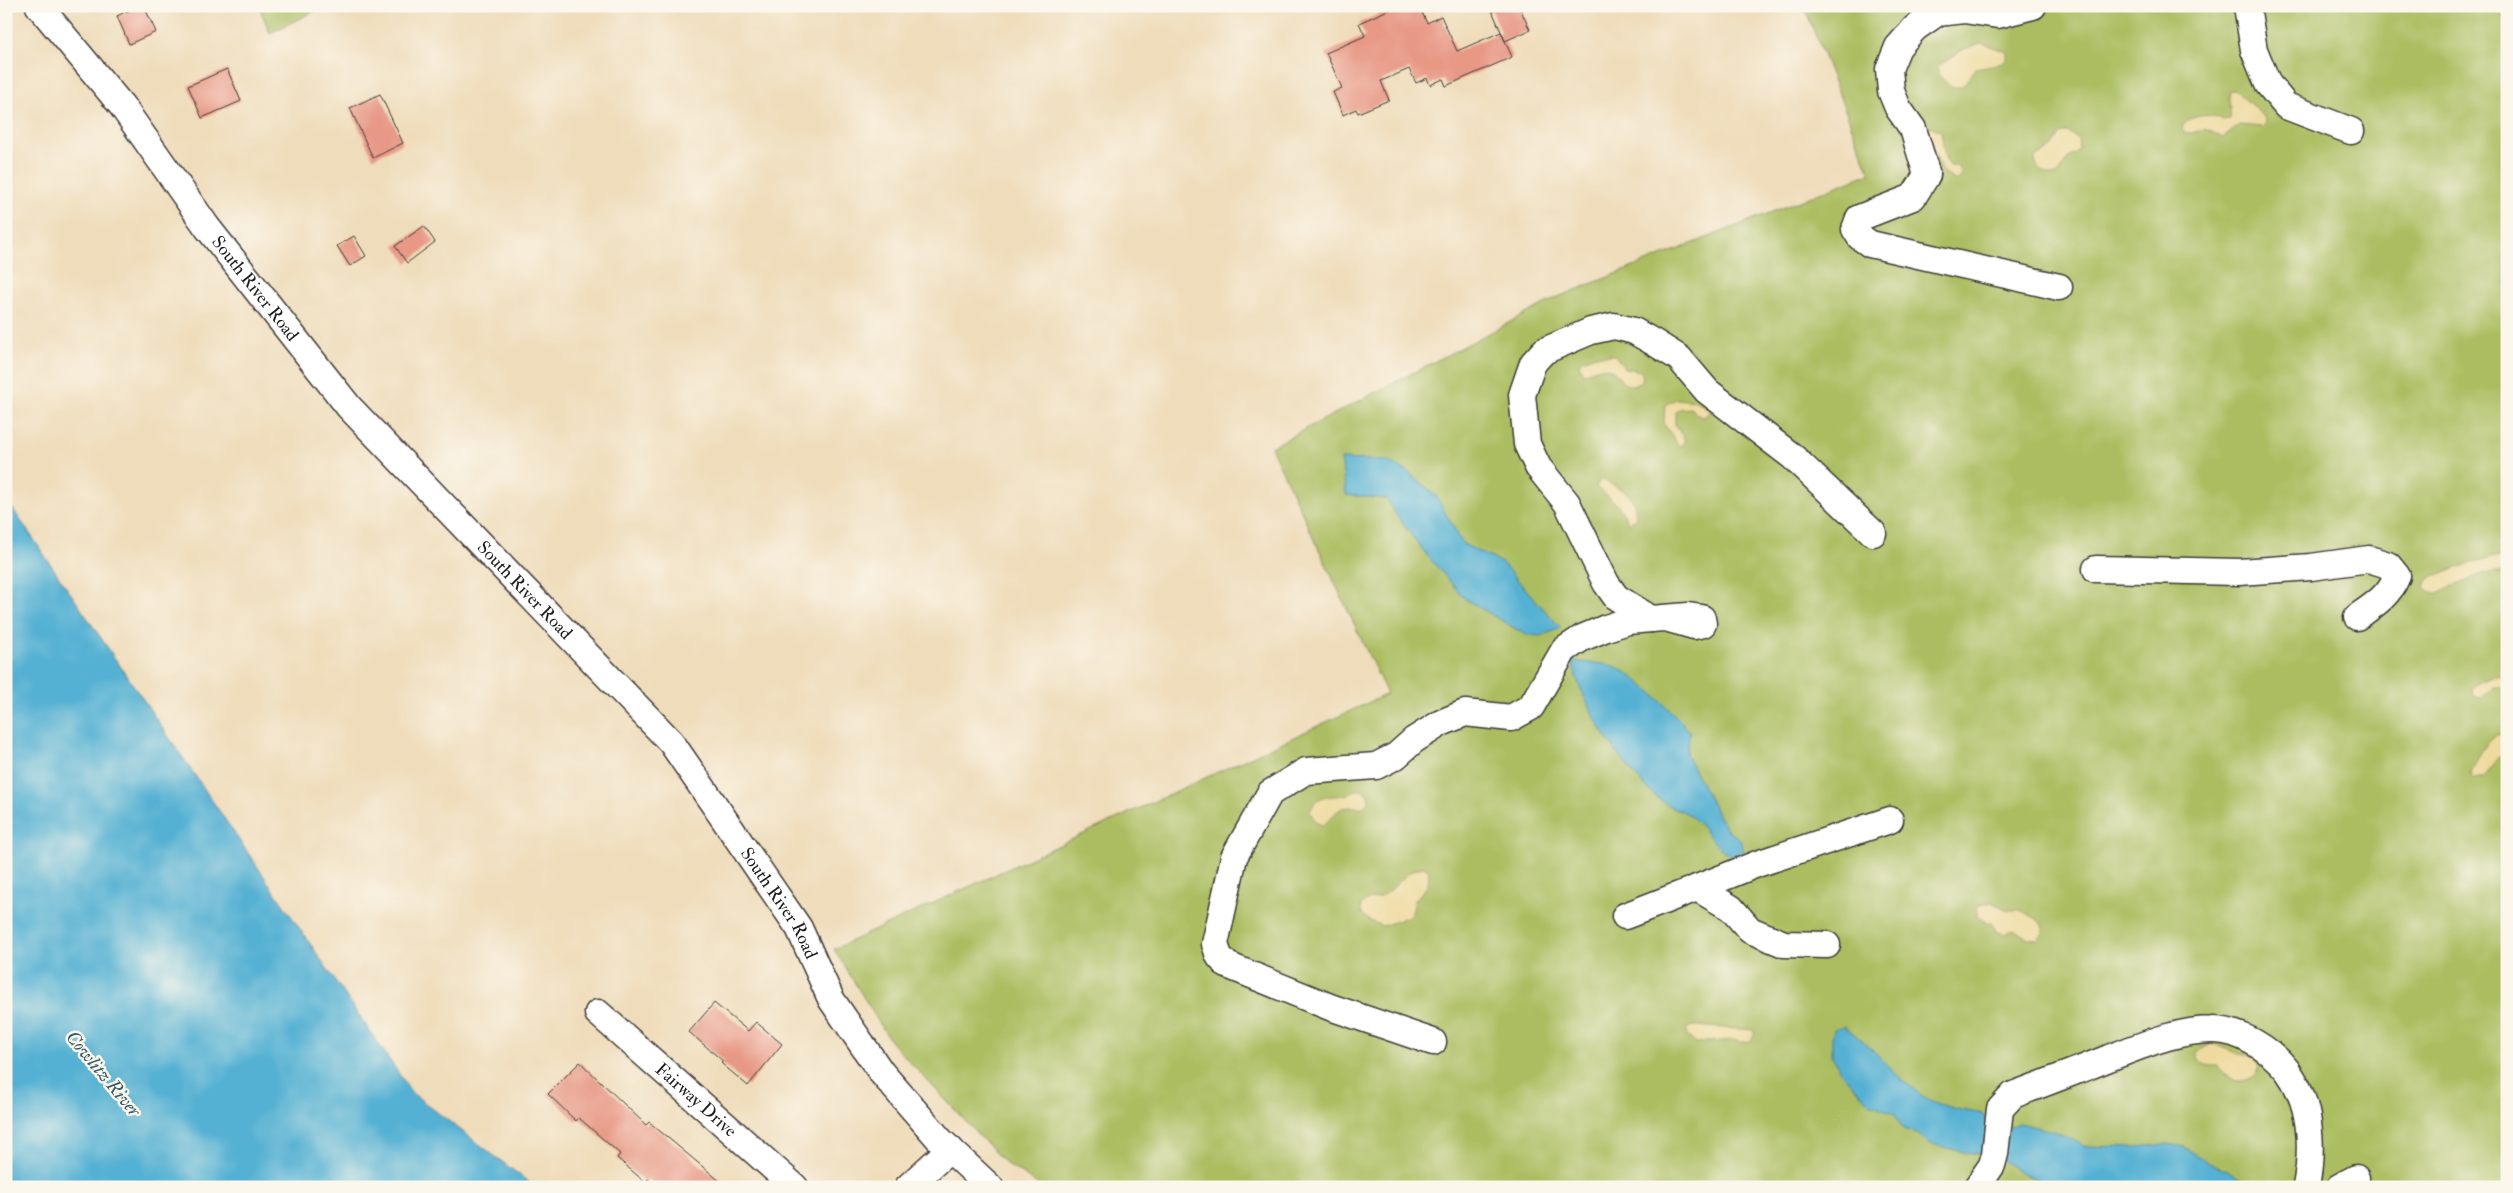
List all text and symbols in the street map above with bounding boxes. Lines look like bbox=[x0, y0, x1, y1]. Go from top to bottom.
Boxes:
street label: South River Road bbox=[206, 231, 304, 346]
street label: South River Road bbox=[472, 536, 577, 645]
street label: South River Road bbox=[735, 843, 822, 963]
water label: Cowlitz River bbox=[60, 1026, 147, 1122]
street label: Fairway Drive bbox=[650, 1058, 742, 1142]

